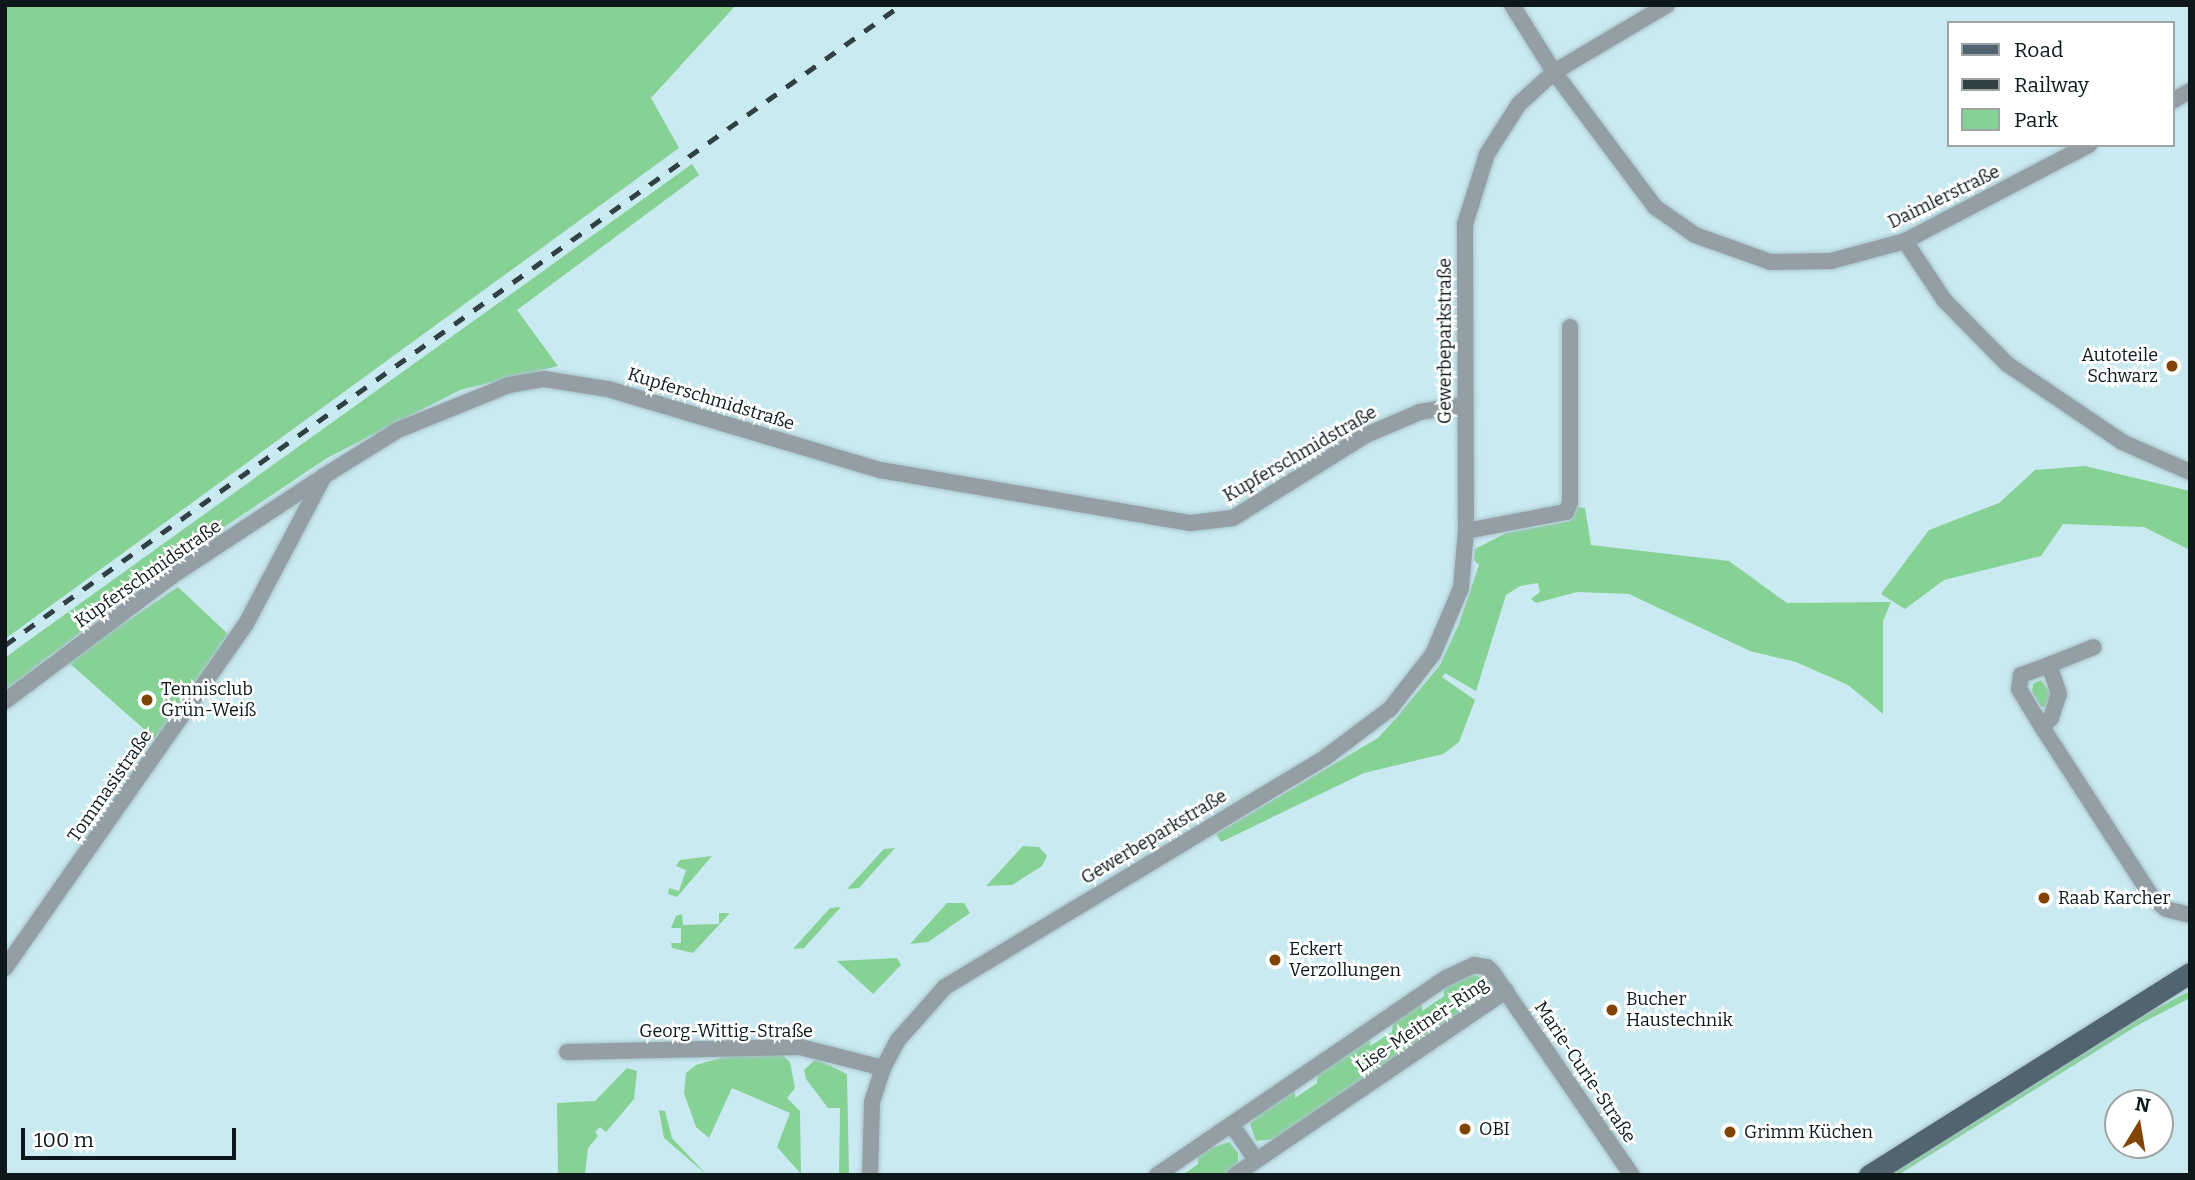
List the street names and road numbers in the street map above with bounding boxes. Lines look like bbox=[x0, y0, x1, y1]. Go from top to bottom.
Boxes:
street label: Daimlerstraße bbox=[1885, 161, 2003, 233]
street label: Gewerbeparkstraße bbox=[1434, 258, 1456, 424]
street label: Kupferschmidstraße bbox=[625, 363, 797, 435]
street label: Kupferschmidstraße bbox=[1220, 401, 1380, 507]
street label: Kupferschmidstraße bbox=[71, 515, 225, 633]
street label: Tommasistraße bbox=[63, 726, 157, 846]
street label: Gewerbeparkstraße bbox=[1077, 785, 1231, 889]
street label: Lise-Meitner-Ring bbox=[1352, 973, 1492, 1077]
street label: Marie-Curie-Straße bbox=[1530, 997, 1640, 1147]
street label: Georg-Wittig-Straße bbox=[639, 1020, 813, 1042]

